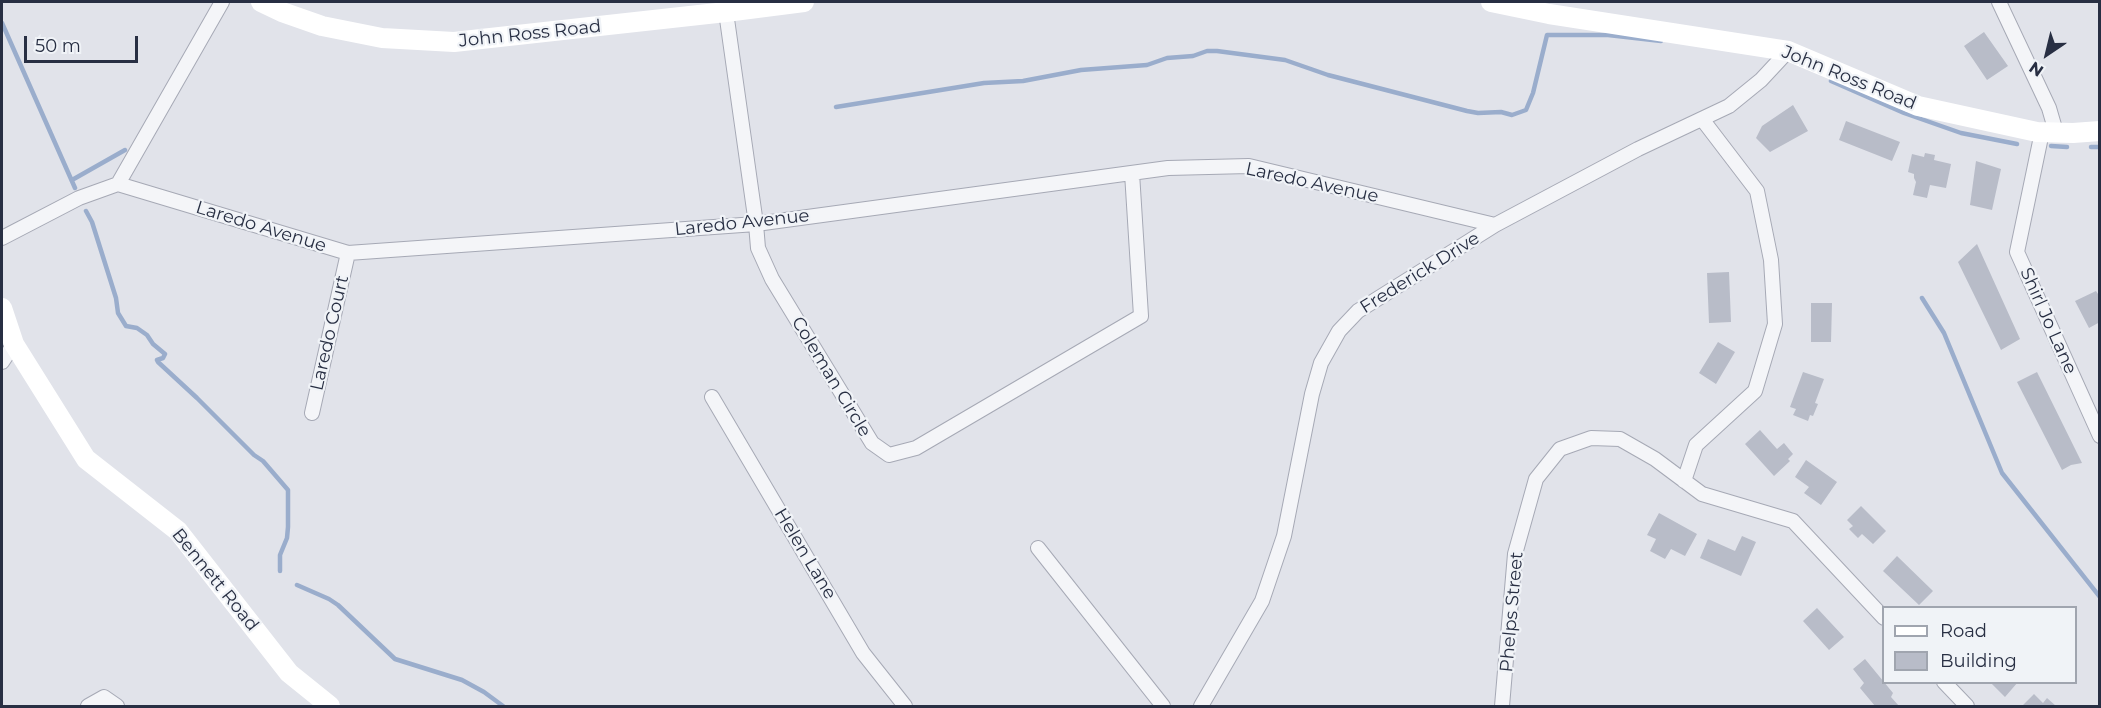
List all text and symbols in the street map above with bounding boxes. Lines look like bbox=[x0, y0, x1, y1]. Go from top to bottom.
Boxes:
street label: John Ross Road bbox=[458, 16, 602, 52]
scale bar bbox=[27, 24, 141, 62]
north arrow bbox=[2017, 24, 2077, 84]
text: 50 m bbox=[35, 35, 81, 57]
street label: John Ross Road bbox=[1779, 41, 1919, 115]
text: N bbox=[2026, 58, 2047, 81]
street label: Laredo Avenue bbox=[1244, 158, 1380, 208]
street label: Laredo Avenue bbox=[193, 197, 329, 257]
street label: Laredo Avenue bbox=[674, 205, 810, 241]
street label: Frederick Drive bbox=[1356, 228, 1484, 318]
street label: Shirl Jo Lane bbox=[2015, 265, 2081, 377]
street label: Laredo Court bbox=[306, 273, 354, 393]
street label: Coleman Circle bbox=[787, 313, 875, 441]
street label: Helen Lane bbox=[769, 505, 841, 603]
street label: Bennett Road bbox=[167, 524, 263, 636]
street label: Phelps Street bbox=[1496, 551, 1528, 673]
legend bbox=[1882, 606, 2077, 684]
text: Road bbox=[1940, 620, 1987, 642]
text: Building bbox=[1940, 650, 2017, 672]

